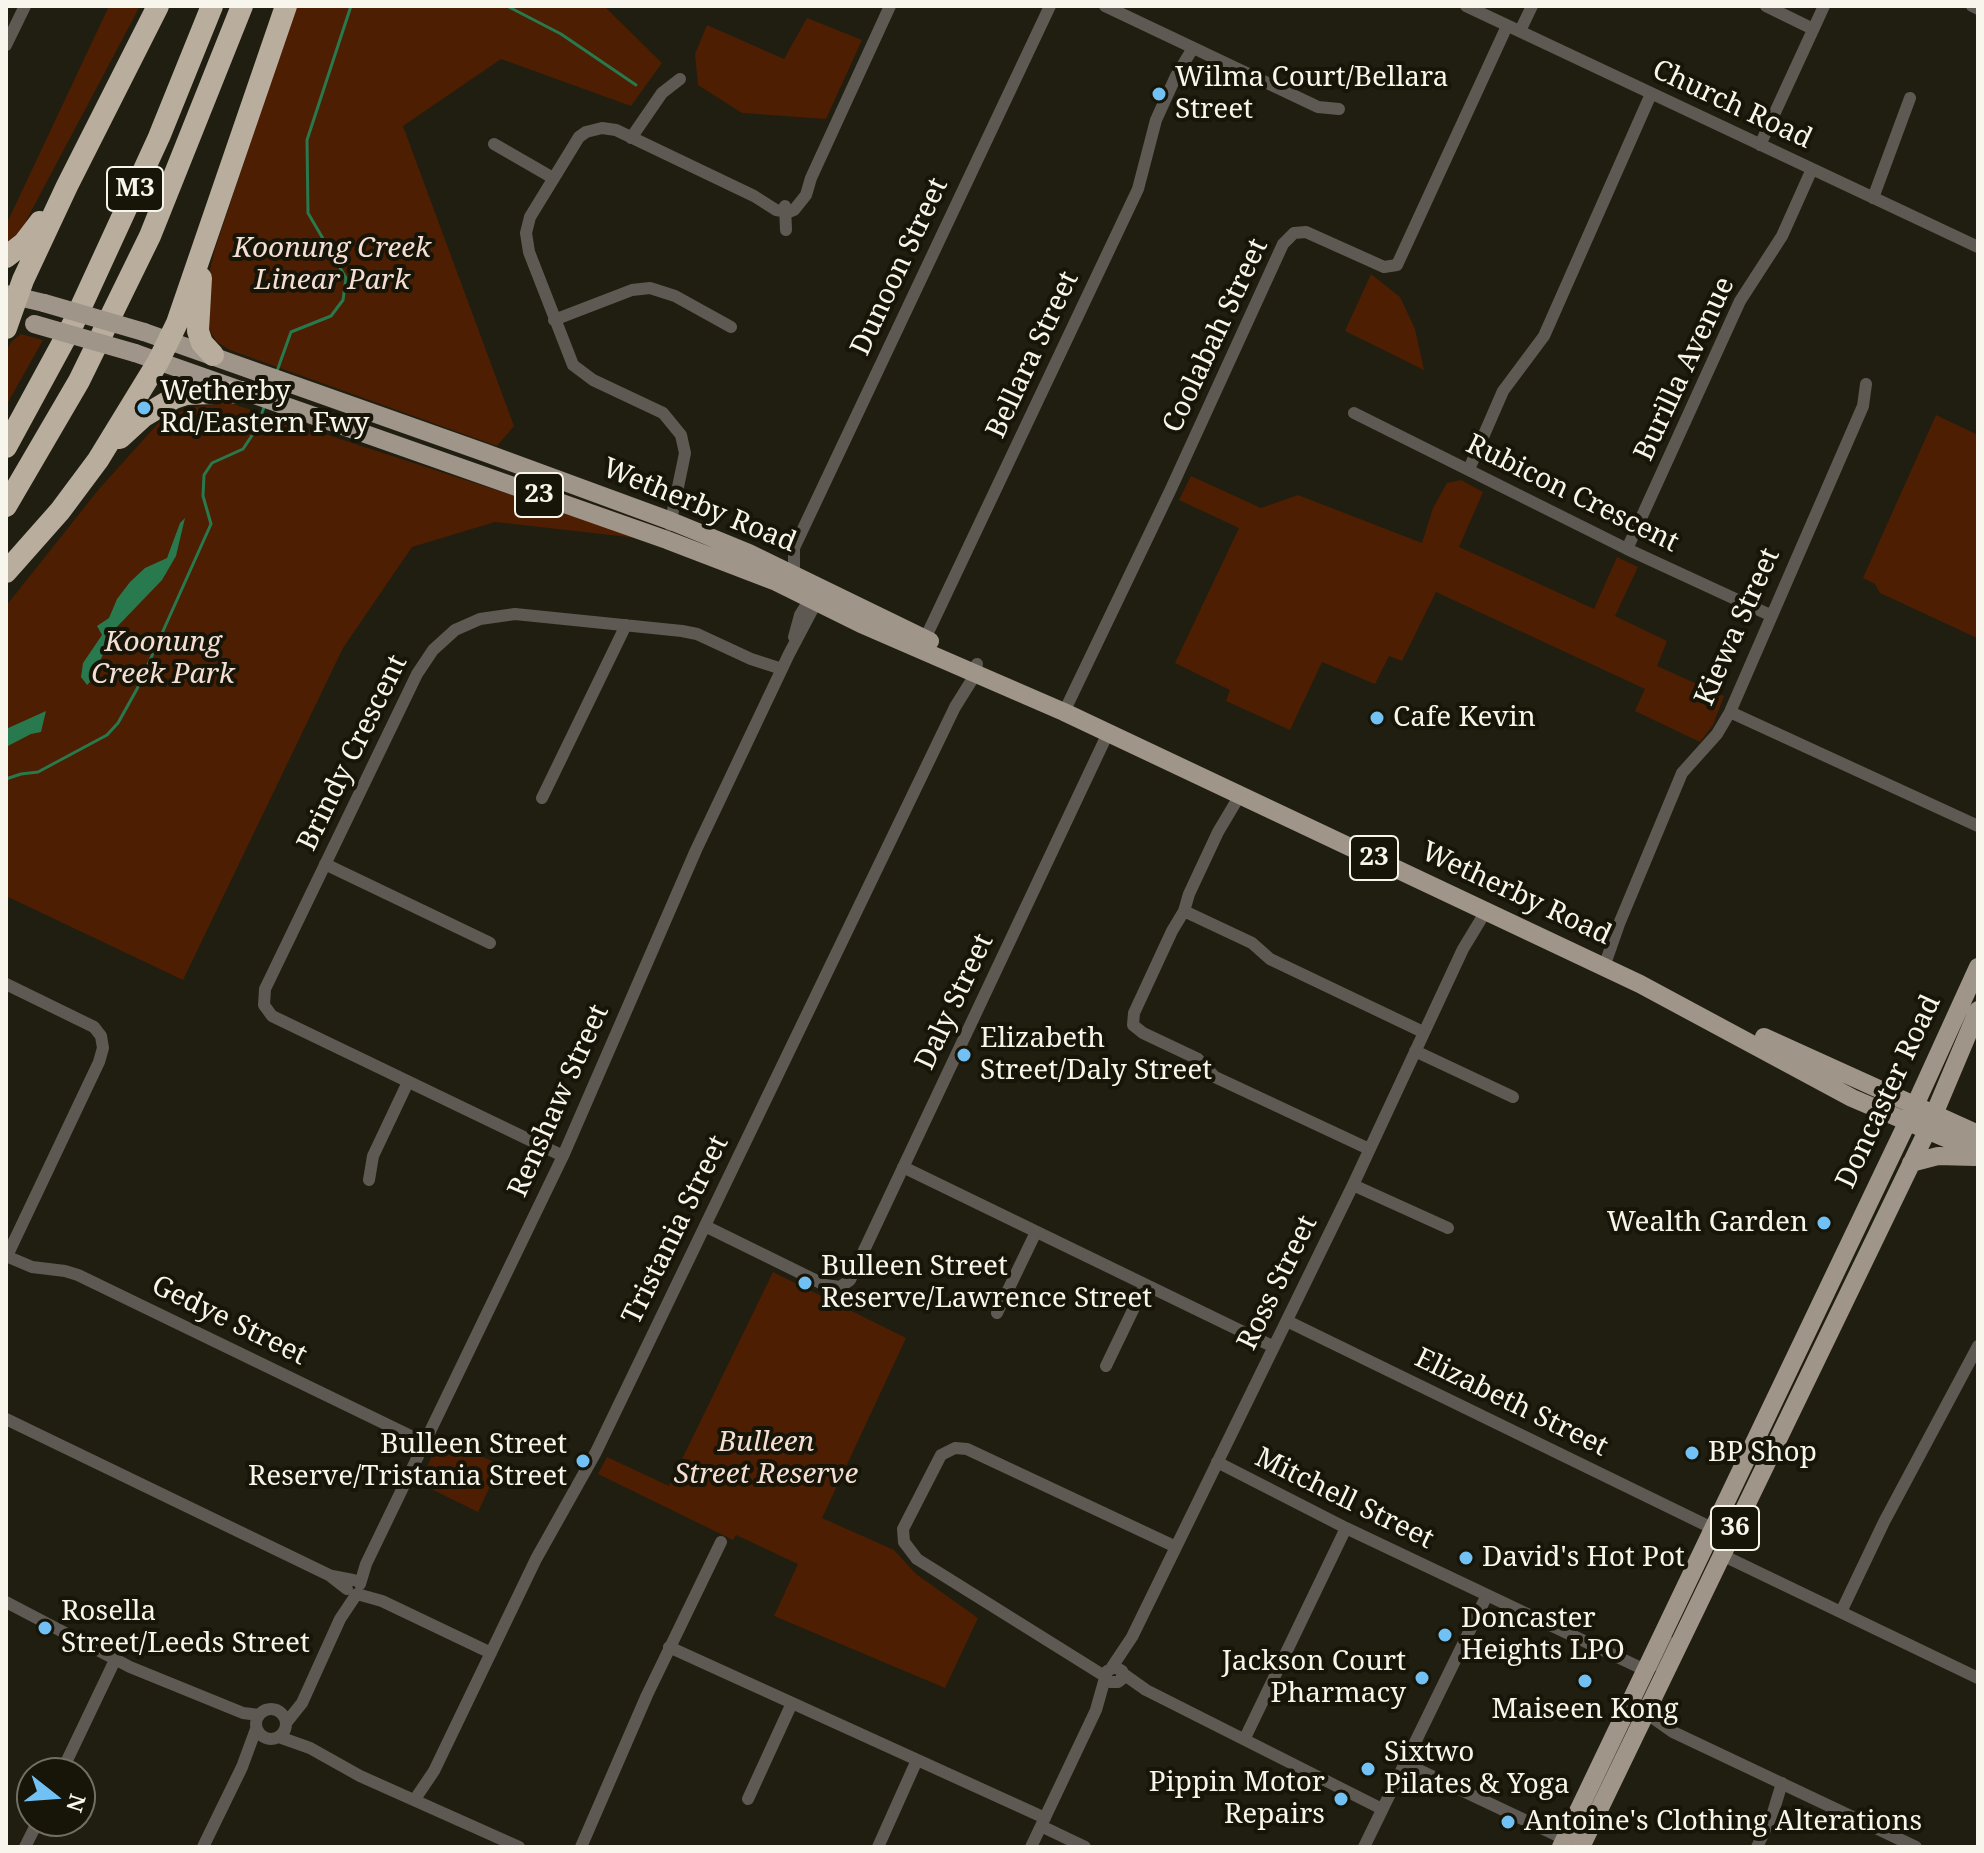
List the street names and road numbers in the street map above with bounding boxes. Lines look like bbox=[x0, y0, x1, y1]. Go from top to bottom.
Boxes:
street label: Church Road bbox=[1647, 53, 1817, 157]
road number: M3 bbox=[107, 167, 163, 211]
street label: Dunoon Street bbox=[844, 173, 956, 361]
street label: Coolabah Street bbox=[1156, 234, 1276, 438]
street label: Bellara Street bbox=[980, 266, 1086, 444]
street label: Burilla Avenue bbox=[1628, 272, 1742, 466]
street label: Rubicon Crescent bbox=[1460, 428, 1684, 560]
street label: Wetherby Road bbox=[597, 452, 801, 560]
road number: 23 bbox=[515, 473, 563, 517]
street label: Kiewa Street bbox=[1688, 543, 1788, 711]
street label: Brindy Crescent bbox=[291, 650, 415, 856]
street label: Wetherby Road bbox=[1416, 835, 1616, 953]
road number: 23 bbox=[1350, 836, 1398, 880]
street label: Daly Street bbox=[909, 929, 1001, 1075]
street label: Doncaster Road bbox=[1829, 990, 1949, 1194]
street label: Renshaw Street bbox=[502, 1000, 616, 1202]
street label: Tristania Street bbox=[616, 1130, 736, 1330]
street label: Ross Street bbox=[1231, 1210, 1325, 1356]
street label: Gedye Street bbox=[146, 1269, 312, 1373]
street label: Elizabeth Street bbox=[1409, 1342, 1613, 1464]
street label: Mitchell Street bbox=[1249, 1441, 1439, 1557]
road number: 36 bbox=[1711, 1506, 1759, 1550]

